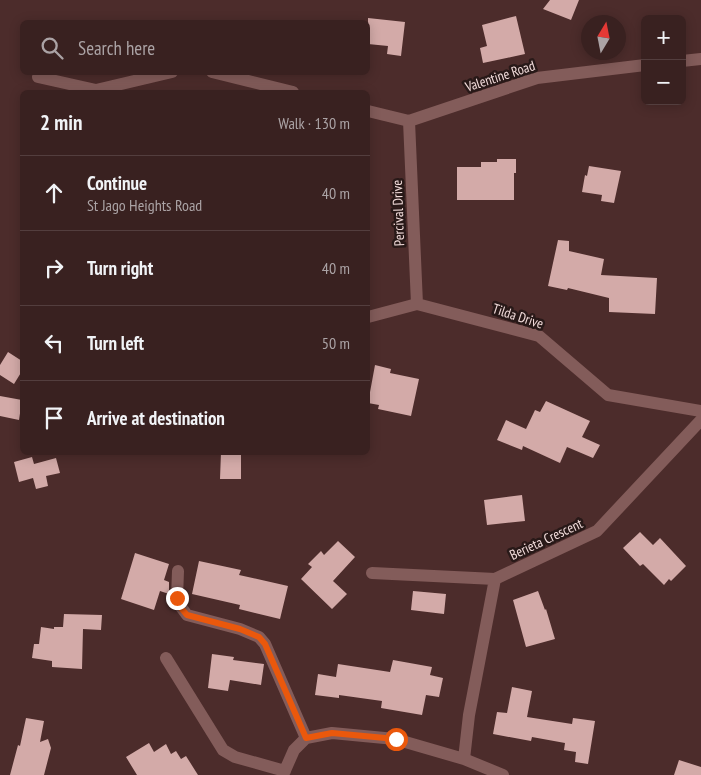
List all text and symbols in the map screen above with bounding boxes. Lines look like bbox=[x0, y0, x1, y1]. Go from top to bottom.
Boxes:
north arrow bbox=[581, 15, 626, 60]
map controls bbox=[641, 15, 686, 105]
button: + bbox=[641, 15, 686, 60]
search box bbox=[20, 20, 370, 75]
icon: search bbox=[38, 34, 66, 62]
text: Search here bbox=[78, 36, 155, 60]
street label: Valentine Road bbox=[462, 56, 537, 96]
button: − bbox=[641, 60, 686, 105]
text: 2 min bbox=[40, 109, 82, 136]
text: Walk · 130 m bbox=[278, 113, 350, 133]
text: Continue bbox=[87, 171, 147, 195]
icon: ahead bbox=[40, 179, 68, 207]
street label: Percival Drive bbox=[388, 179, 408, 246]
text: 40 m bbox=[322, 183, 350, 203]
text: St Jago Heights Road bbox=[87, 195, 202, 215]
icon: right bbox=[40, 254, 68, 282]
text: Turn right bbox=[87, 256, 153, 280]
text: 40 m bbox=[322, 258, 350, 278]
street label: Tilda Drive bbox=[490, 299, 546, 333]
icon: left bbox=[40, 329, 68, 357]
text: Turn left bbox=[87, 331, 144, 355]
text: 50 m bbox=[322, 333, 350, 353]
icon: arrive bbox=[40, 404, 68, 432]
text: Arrive at destination bbox=[87, 406, 225, 430]
street label: Berieta Crescent bbox=[507, 514, 586, 564]
route end bbox=[166, 587, 189, 610]
route start bbox=[385, 728, 408, 751]

